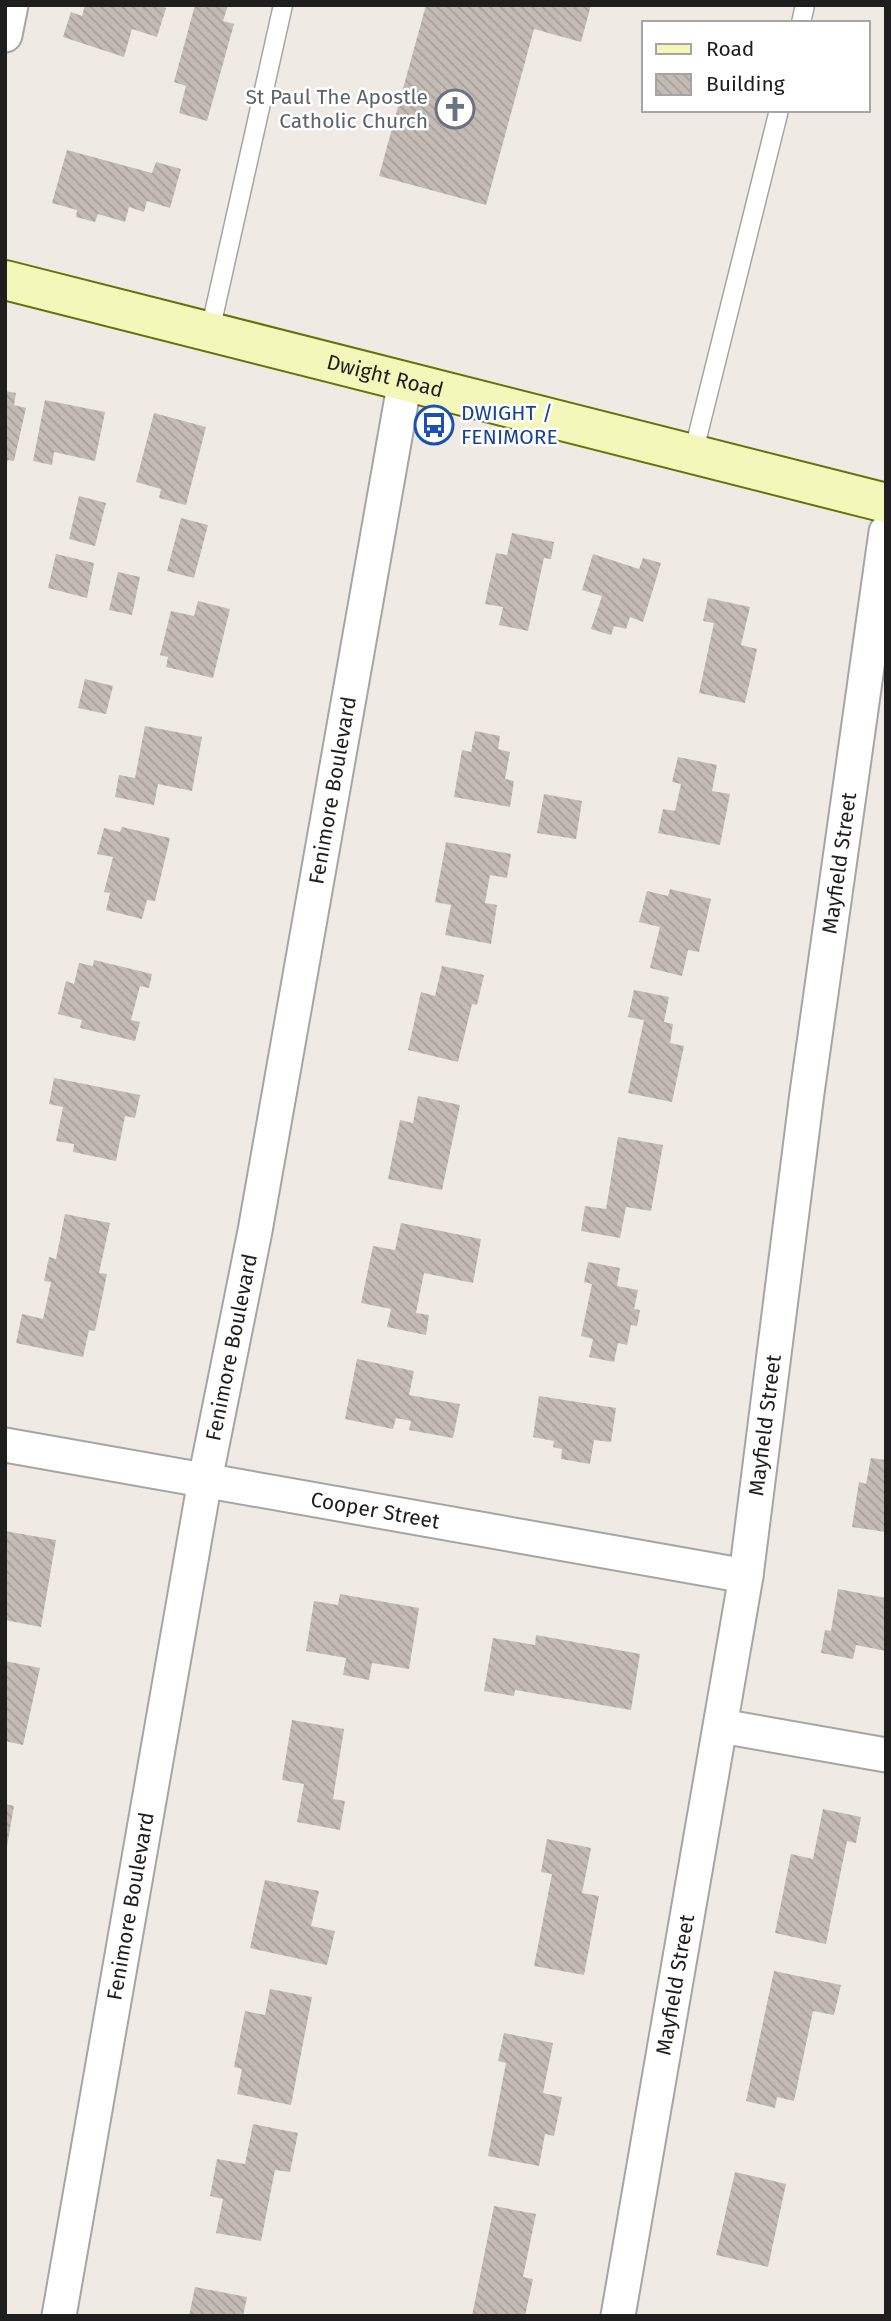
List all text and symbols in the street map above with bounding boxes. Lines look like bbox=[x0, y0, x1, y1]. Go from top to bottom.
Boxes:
legend bbox=[642, 21, 870, 112]
text: Road bbox=[706, 36, 754, 62]
text: Building bbox=[706, 71, 785, 97]
place label: St Paul The Apostle Catholic Church bbox=[245, 84, 428, 134]
church icon: St Paul The Apostle Catholic Church bbox=[434, 88, 476, 130]
street label: Dwight Road bbox=[324, 349, 446, 403]
place label: DWIGHT / FENIMORE bbox=[461, 400, 558, 450]
bus stop icon: DWIGHT / FENIMORE bbox=[413, 404, 455, 446]
street label: Fenimore Boulevard bbox=[303, 694, 362, 886]
street label: Mayfield Street bbox=[817, 790, 862, 935]
street label: Fenimore Boulevard bbox=[200, 1251, 263, 1443]
street label: Mayfield Street bbox=[743, 1352, 787, 1498]
street label: Cooper Street bbox=[309, 1486, 442, 1535]
street label: Fenimore Boulevard bbox=[101, 1810, 160, 2002]
street label: Mayfield Street bbox=[650, 1912, 700, 2057]

